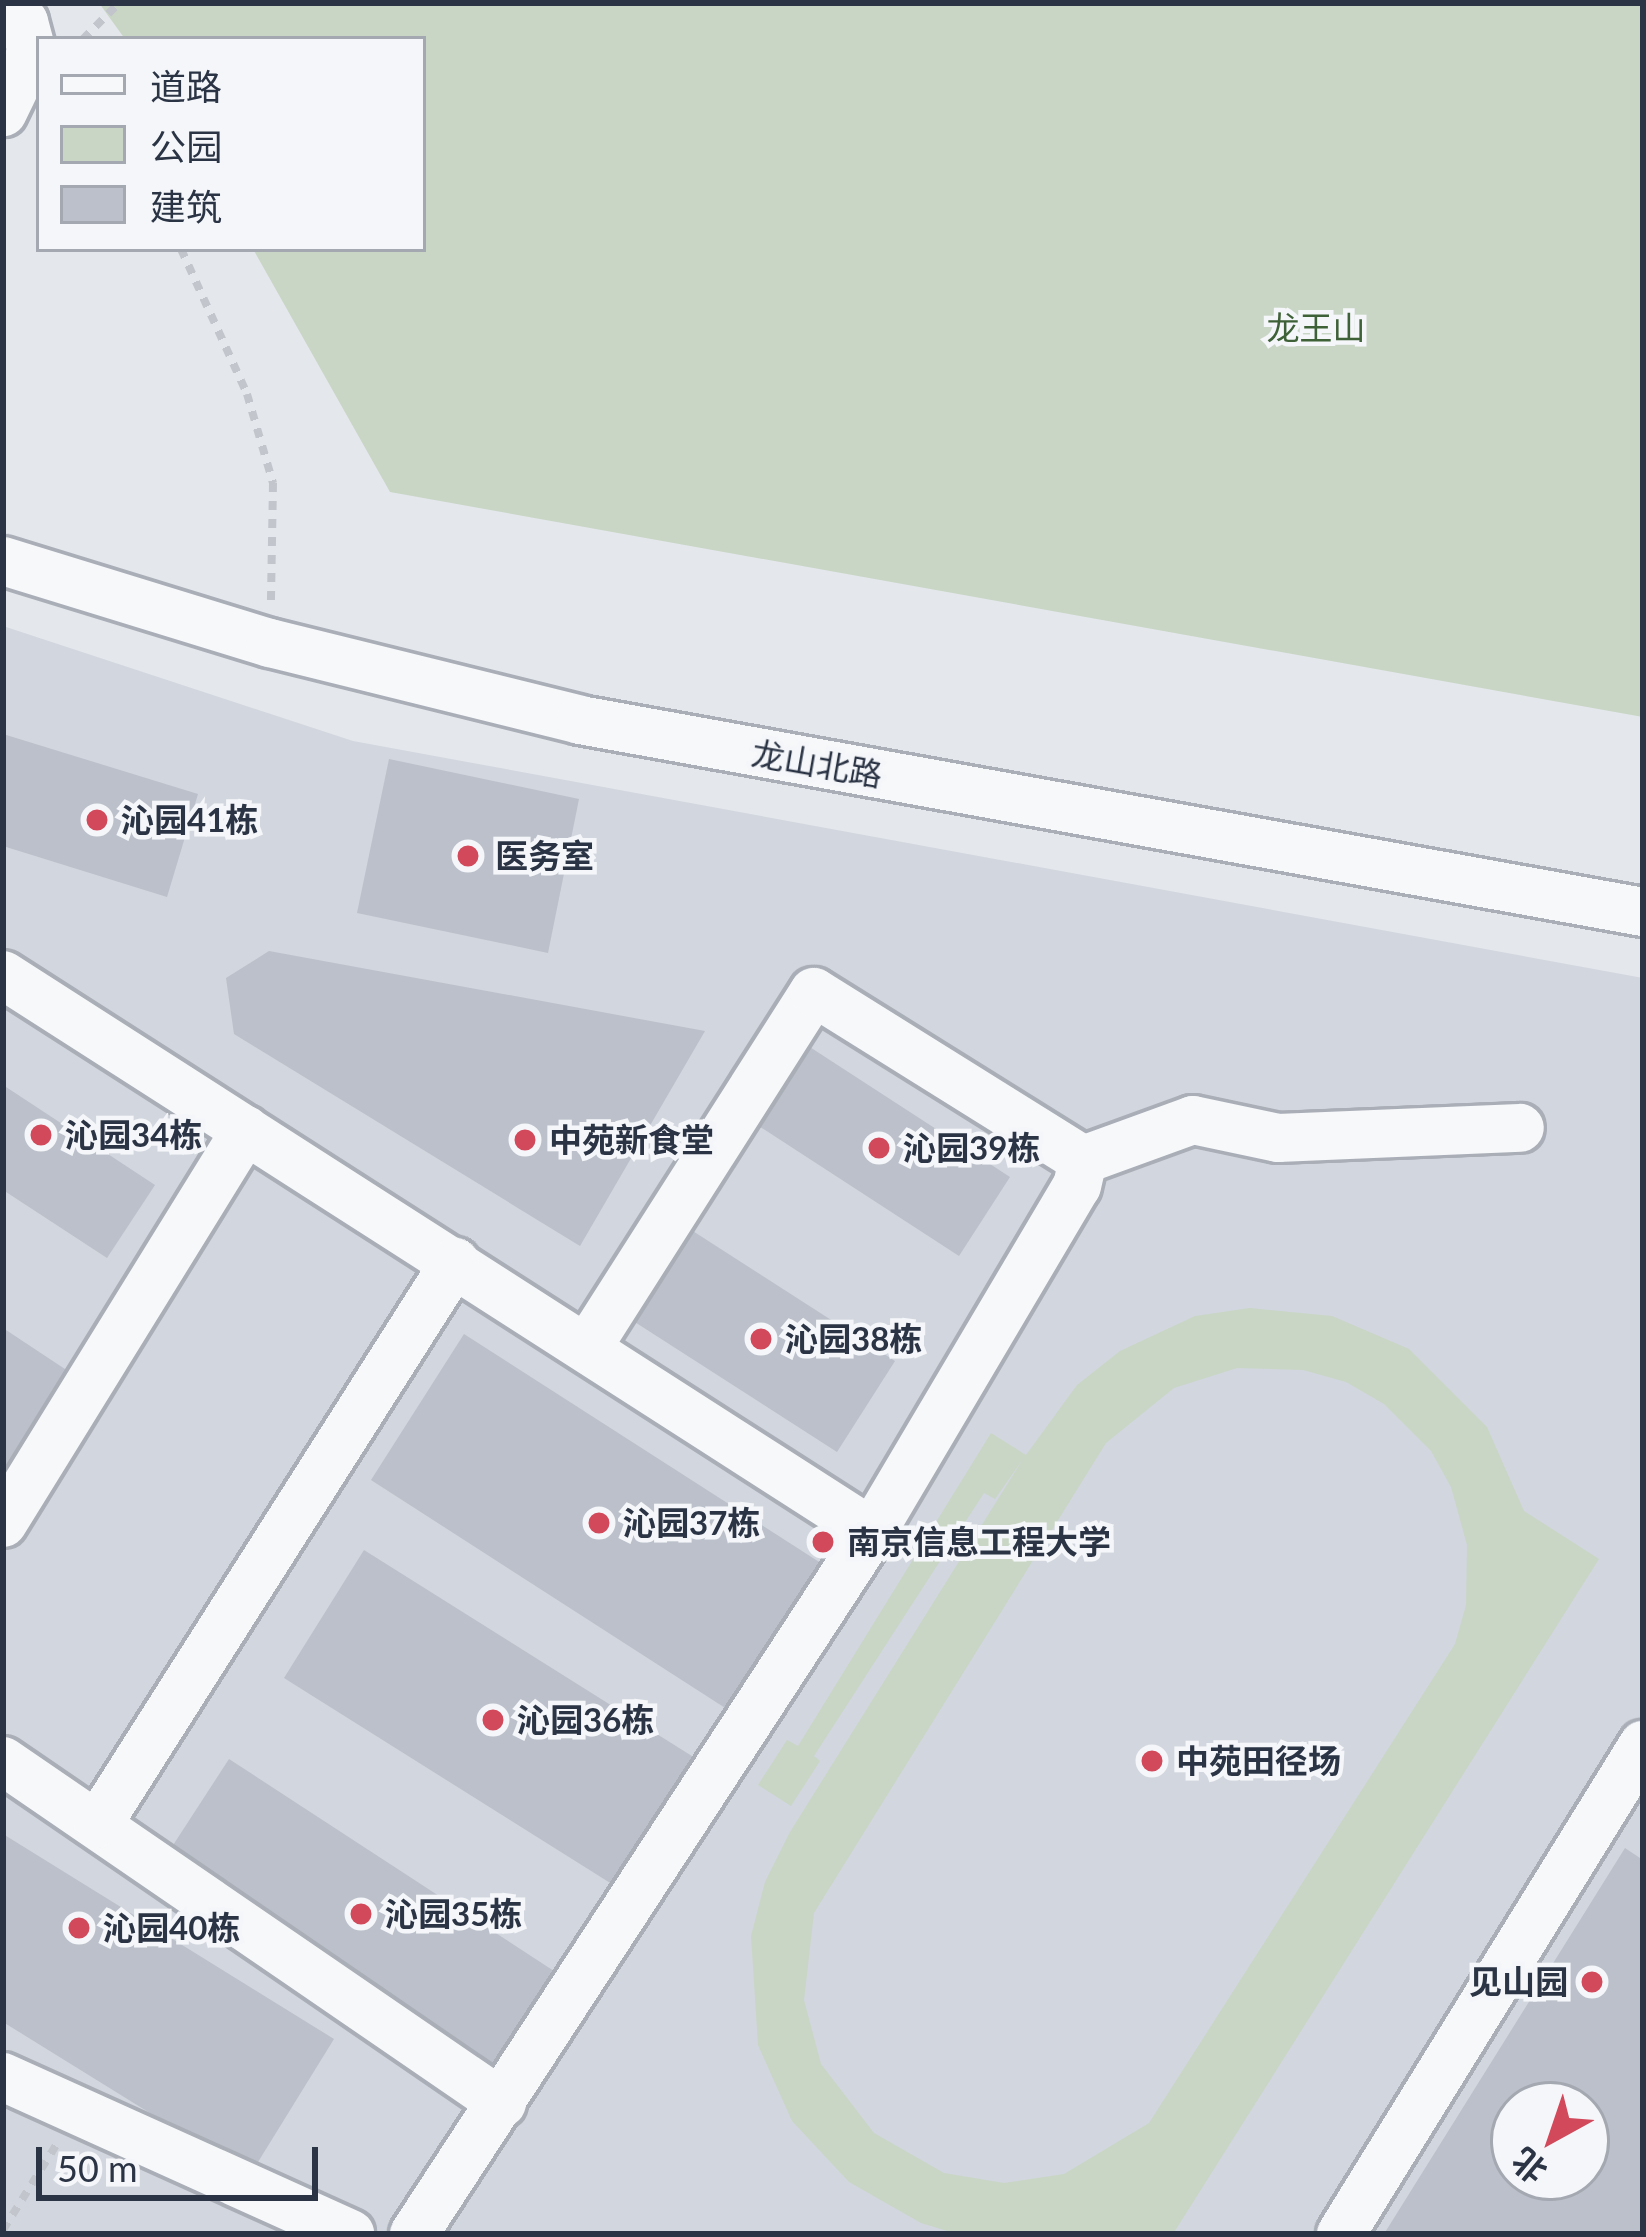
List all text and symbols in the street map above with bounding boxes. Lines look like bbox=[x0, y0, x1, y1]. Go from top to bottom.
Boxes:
legend bbox=[36, 36, 426, 252]
text: 道路 bbox=[150, 64, 222, 108]
text: 公园 bbox=[150, 124, 222, 168]
text: 建筑 bbox=[150, 184, 222, 228]
park label: 龙王山 bbox=[1267, 308, 1365, 348]
street label: 龙山北路 bbox=[749, 733, 885, 795]
place label: 沁园41栋 bbox=[121, 800, 258, 840]
marker: 沁园41栋 bbox=[84, 807, 110, 833]
place label: 医务室 bbox=[495, 836, 594, 876]
marker: 医务室 bbox=[452, 840, 484, 872]
place label: 沁园34栋 bbox=[65, 1115, 202, 1155]
place label: 中苑新食堂 bbox=[549, 1120, 714, 1160]
marker: 沁园34栋 bbox=[28, 1122, 54, 1148]
marker: 中苑新食堂 bbox=[512, 1127, 538, 1153]
place label: 沁园39栋 bbox=[903, 1128, 1040, 1168]
marker: 沁园39栋 bbox=[866, 1135, 892, 1161]
place label: 沁园38栋 bbox=[785, 1319, 922, 1359]
marker: 沁园38栋 bbox=[748, 1326, 774, 1352]
place label: 沁园37栋 bbox=[623, 1503, 760, 1543]
marker: 沁园37栋 bbox=[586, 1510, 612, 1536]
place label: 南京信息工程大学 bbox=[847, 1522, 1111, 1562]
marker: 南京信息工程大学 bbox=[810, 1529, 836, 1555]
place label: 沁园36栋 bbox=[517, 1700, 654, 1740]
marker: 沁园36栋 bbox=[480, 1707, 506, 1733]
place label: 中苑田径场 bbox=[1176, 1741, 1341, 1781]
marker: 中苑田径场 bbox=[1139, 1748, 1165, 1774]
place label: 沁园35栋 bbox=[385, 1894, 522, 1934]
marker: 沁园35栋 bbox=[348, 1901, 374, 1927]
place label: 沁园40栋 bbox=[103, 1908, 240, 1948]
marker: 沁园40栋 bbox=[66, 1915, 92, 1941]
place label: 见山园 bbox=[1469, 1962, 1568, 2002]
marker: 见山园 bbox=[1579, 1969, 1605, 1995]
north arrow bbox=[1490, 2081, 1610, 2201]
scale bar bbox=[42, 2123, 324, 2197]
text: 北 bbox=[1503, 2140, 1554, 2192]
text: 50 m bbox=[57, 2146, 138, 2190]

